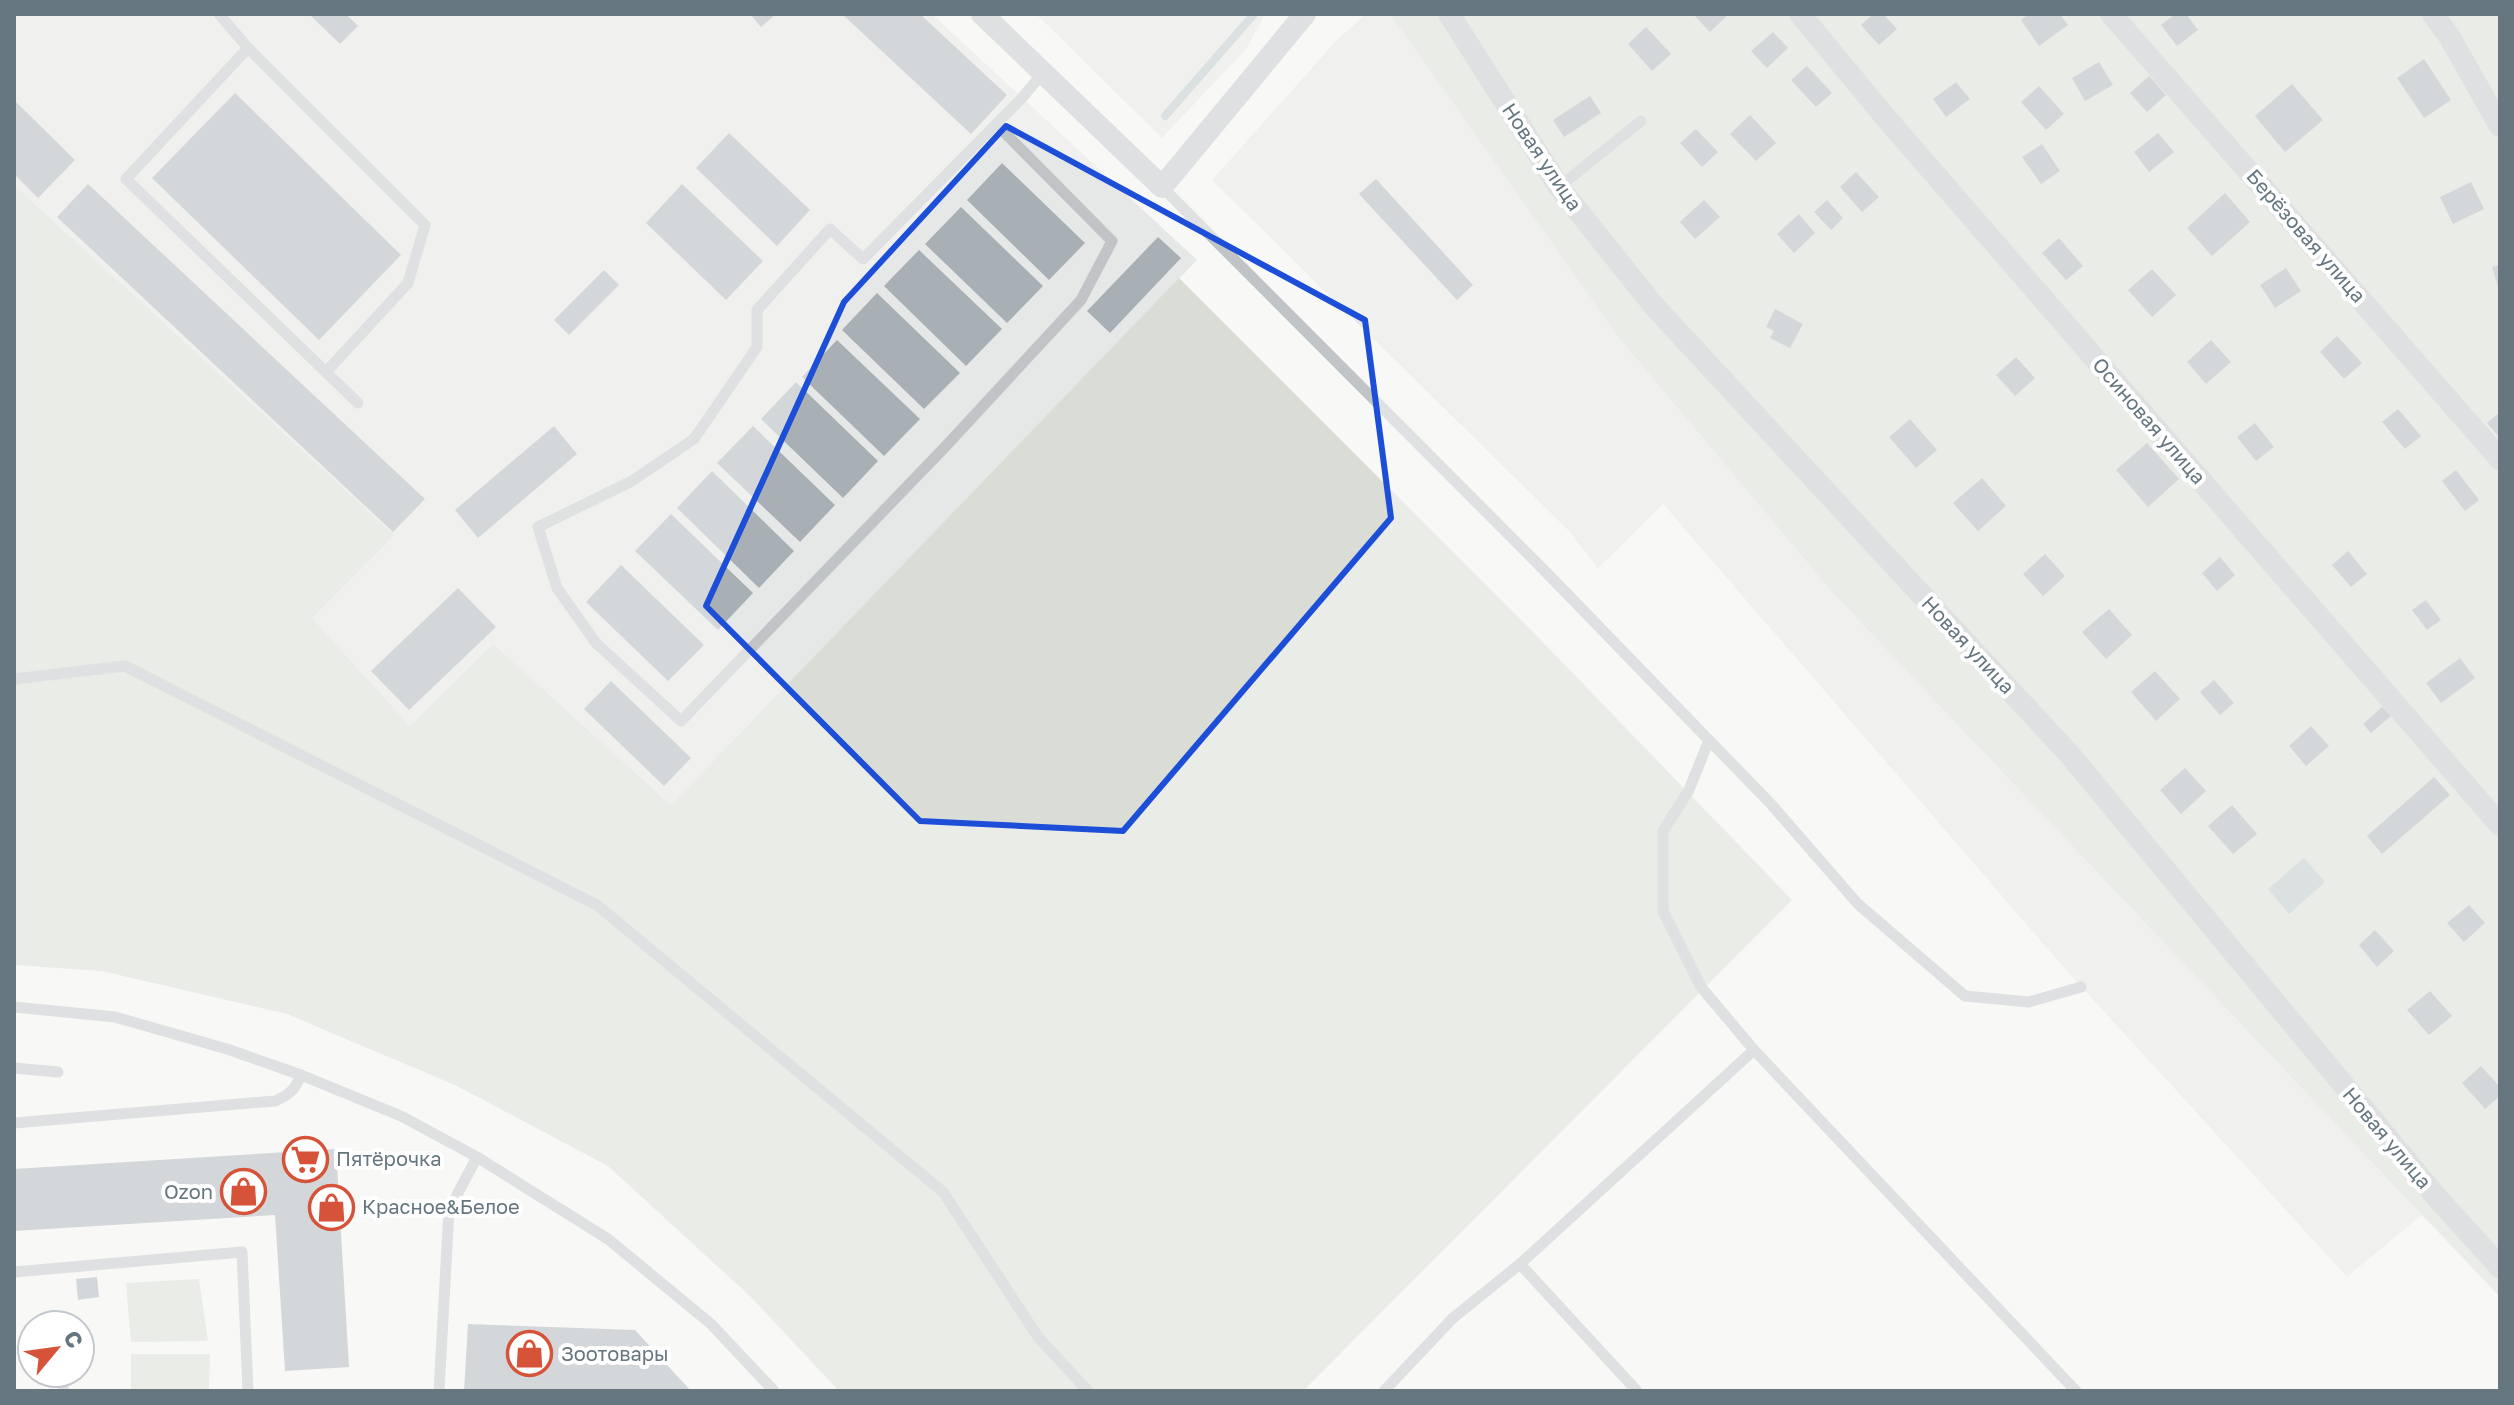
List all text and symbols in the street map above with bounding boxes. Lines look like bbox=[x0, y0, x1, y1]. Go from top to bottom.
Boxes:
street label: Новая улица bbox=[1498, 98, 1588, 215]
street label: Берёзовая улица bbox=[2242, 164, 2371, 307]
street label: Осиновая улица bbox=[2088, 352, 2211, 488]
street label: Новая улица bbox=[1917, 590, 2020, 698]
street label: Новая улица bbox=[2338, 1082, 2437, 1193]
supermarket icon: Пятёрочка bbox=[281, 1135, 329, 1183]
place label: Пятёрочка bbox=[336, 1146, 442, 1170]
shop icon: Ozon bbox=[220, 1168, 268, 1216]
place label: Ozon bbox=[164, 1179, 213, 1203]
shop icon: Красное&Белое bbox=[307, 1183, 355, 1231]
place label: Красное&Белое bbox=[362, 1194, 520, 1218]
north arrow bbox=[16, 1309, 96, 1389]
text: С bbox=[58, 1326, 90, 1352]
shop icon: Зоотовары bbox=[506, 1330, 554, 1378]
place label: Зоотовары bbox=[561, 1341, 669, 1365]

